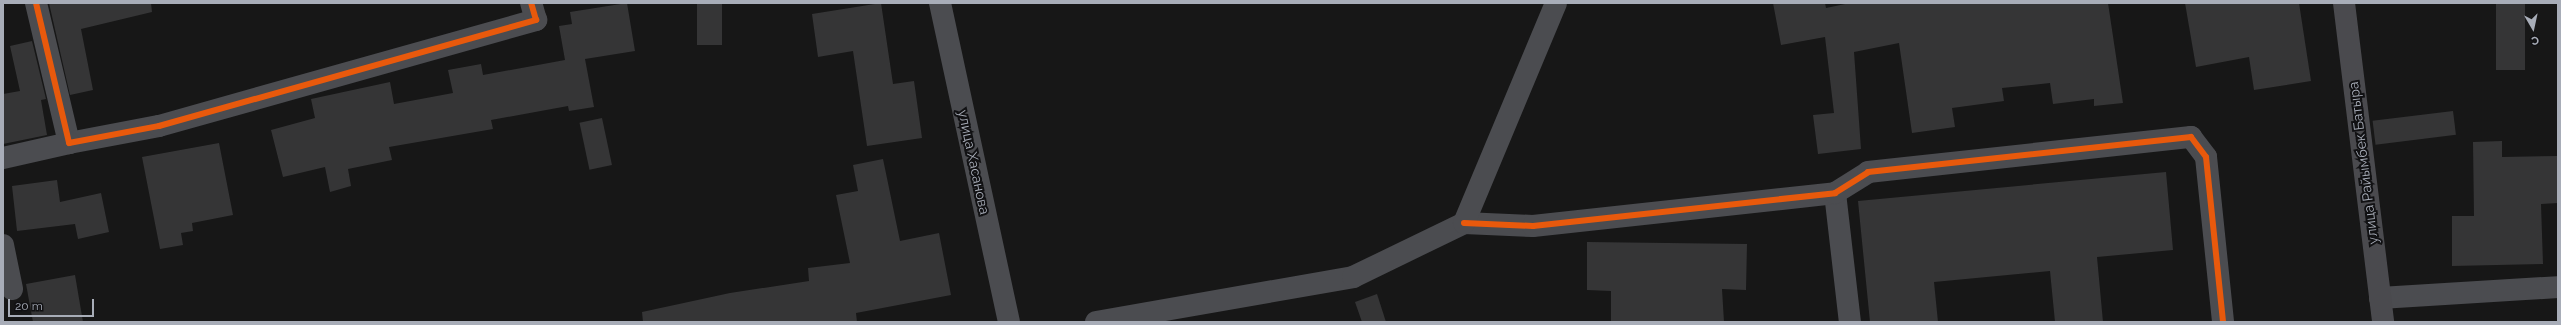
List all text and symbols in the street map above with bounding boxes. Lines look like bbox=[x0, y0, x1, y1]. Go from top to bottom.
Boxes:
north arrow bbox=[2513, 8, 2553, 48]
text: С bbox=[2530, 33, 2540, 47]
street label: улица Райымбек Батыра bbox=[2345, 81, 2381, 245]
street label: улица Хасанова bbox=[955, 108, 993, 216]
scale bar bbox=[10, 291, 96, 317]
text: 20 m bbox=[15, 299, 43, 313]

